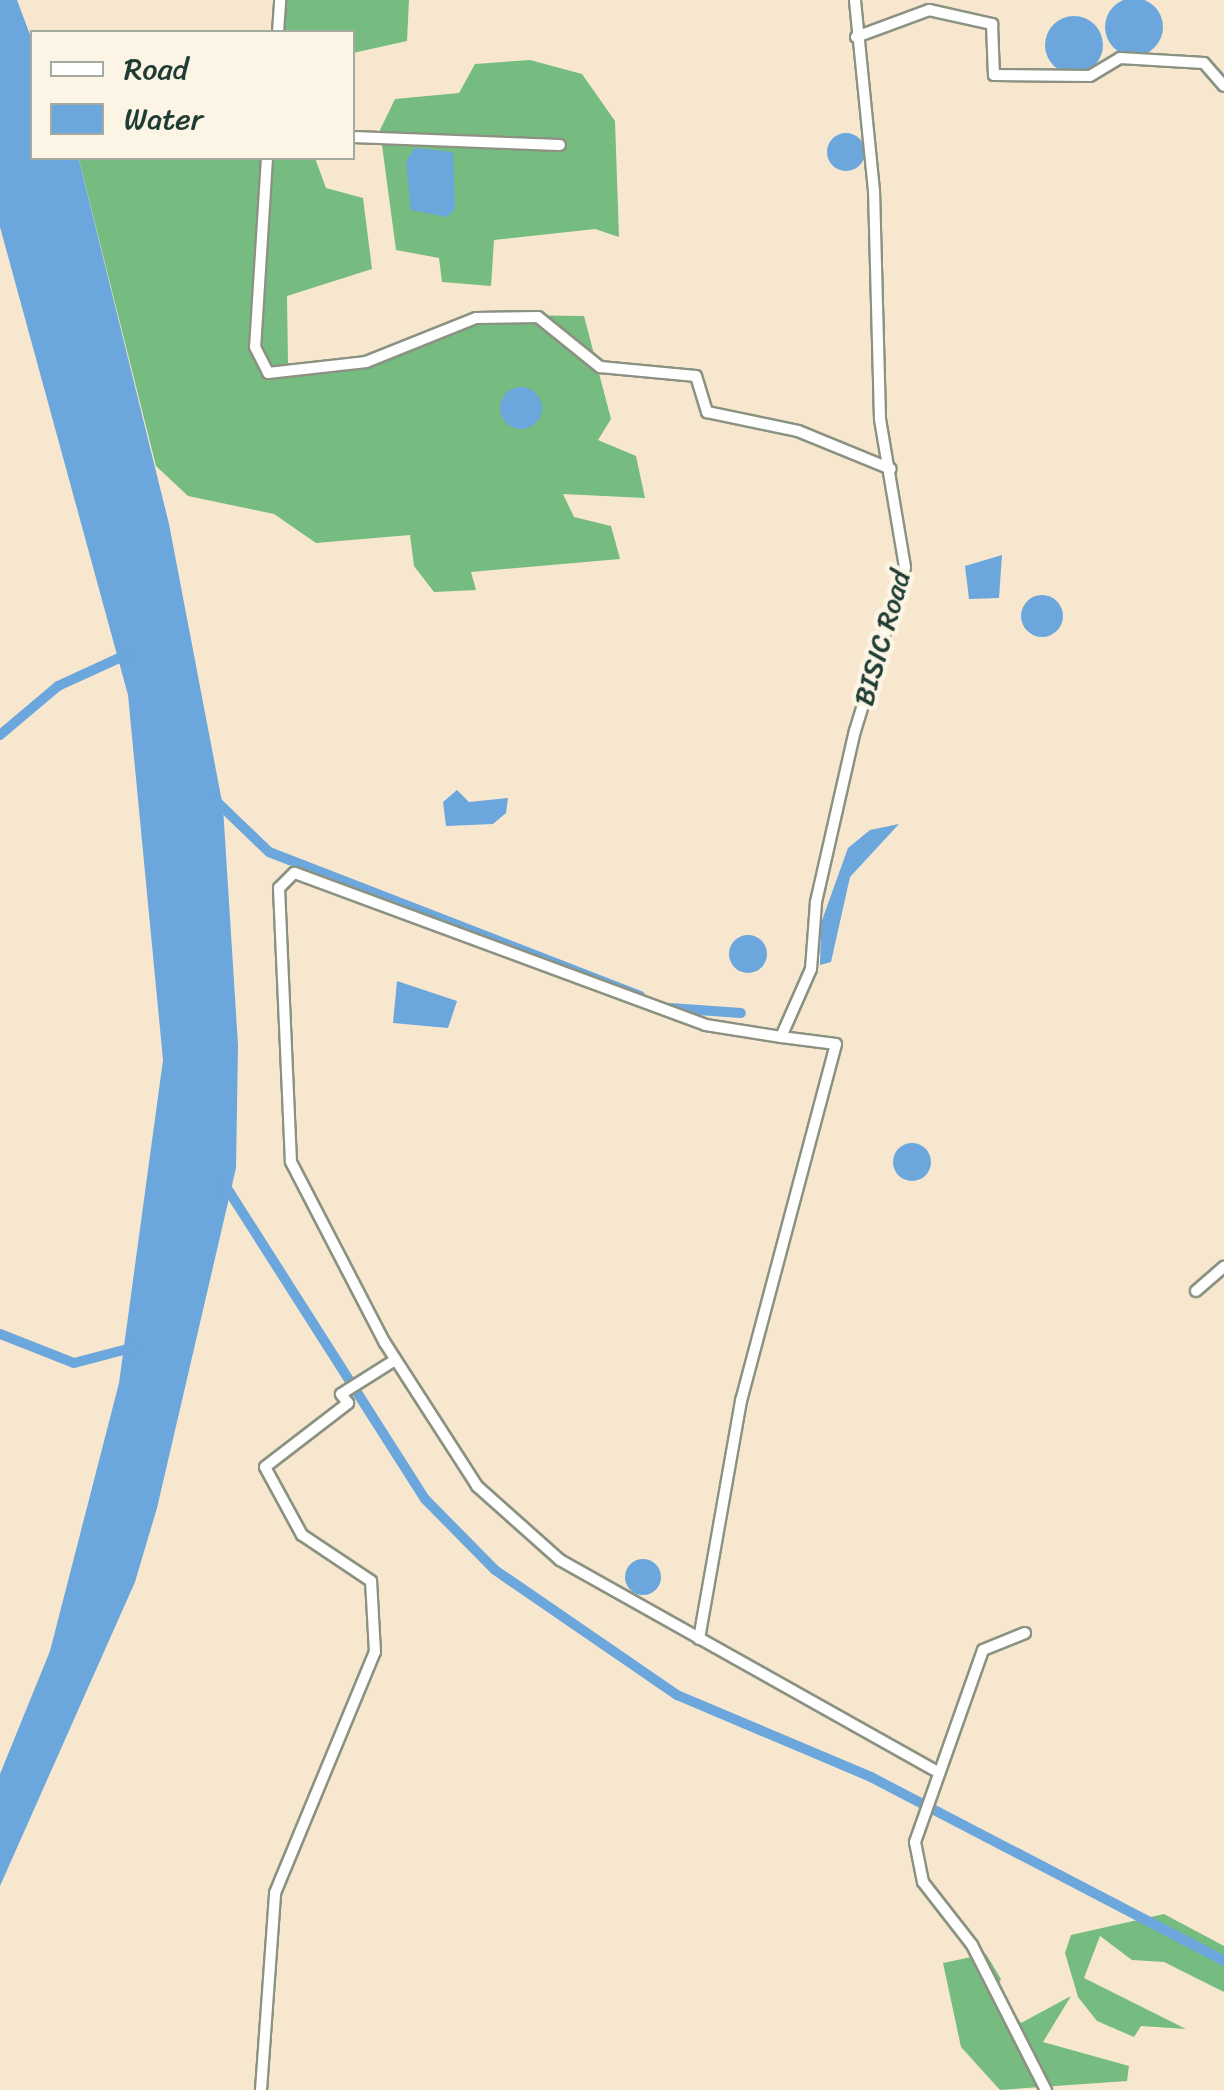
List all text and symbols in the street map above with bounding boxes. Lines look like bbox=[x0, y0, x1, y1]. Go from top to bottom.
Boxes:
legend bbox=[30, 30, 355, 160]
text: Road bbox=[124, 42, 188, 96]
text: Water bbox=[124, 92, 203, 146]
street label: BISIC Road bbox=[847, 567, 917, 709]

